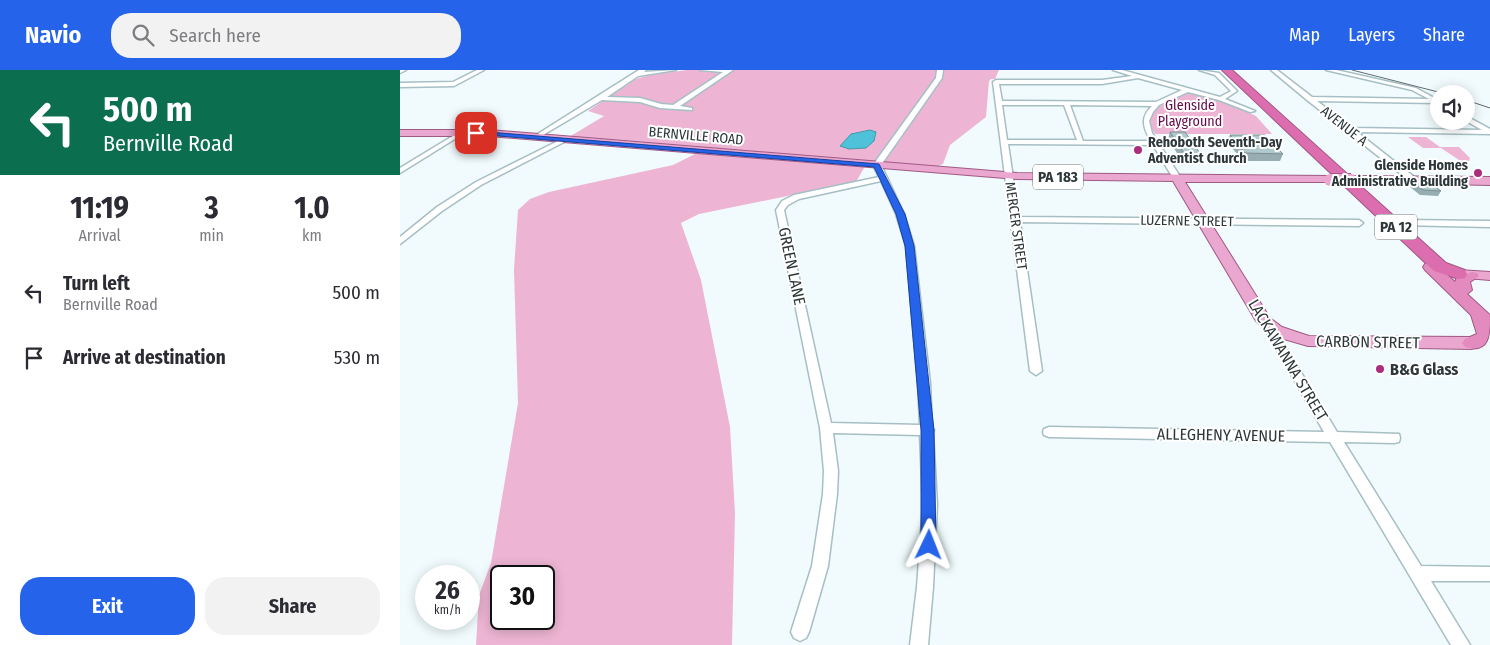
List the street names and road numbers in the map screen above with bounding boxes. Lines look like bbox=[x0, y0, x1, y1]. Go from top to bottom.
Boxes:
street label: AVENUE A bbox=[1317, 102, 1371, 150]
street label: BERNVILLE ROAD bbox=[648, 123, 744, 149]
road number: PA 183 bbox=[1033, 164, 1083, 190]
street label: MERCER STREET bbox=[1001, 181, 1031, 272]
street label: LUZERNE STREET bbox=[1140, 212, 1234, 230]
road number: PA 12 bbox=[1375, 214, 1417, 240]
street label: GREEN LANE bbox=[774, 225, 810, 307]
street label: LACKAWANNA STREET bbox=[1244, 296, 1332, 425]
street label: CARBON STREET bbox=[1316, 332, 1421, 352]
street label: ALLEGHENY AVENUE bbox=[1157, 424, 1285, 446]

